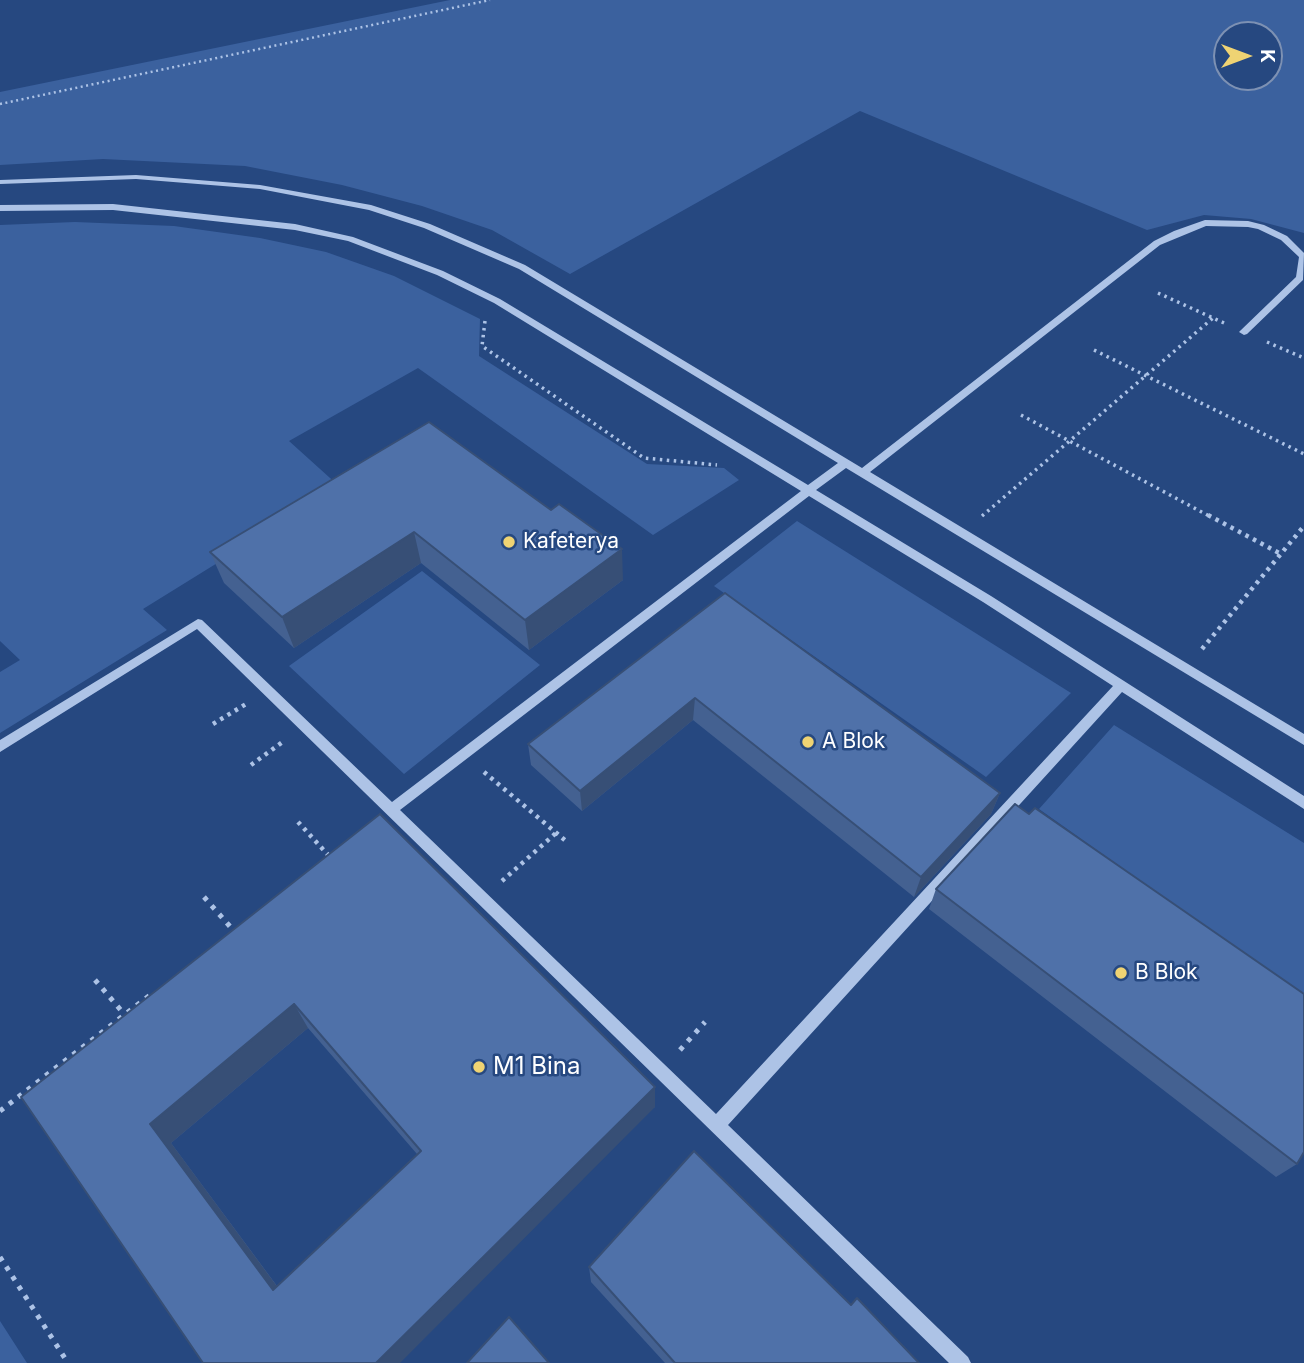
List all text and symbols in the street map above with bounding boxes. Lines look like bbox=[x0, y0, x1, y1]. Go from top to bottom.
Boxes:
north arrow bbox=[1213, 21, 1283, 91]
text: K bbox=[1256, 49, 1279, 63]
place label: Kafeterya bbox=[523, 529, 619, 555]
marker: Kafeterya bbox=[501, 534, 517, 550]
place label: A Blok bbox=[822, 729, 885, 755]
marker: A Blok bbox=[800, 734, 816, 750]
place label: B Blok bbox=[1135, 960, 1198, 986]
marker: B Blok bbox=[1113, 965, 1129, 981]
place label: M1 Bina bbox=[493, 1053, 580, 1081]
marker: M1 Bina bbox=[471, 1059, 487, 1075]

